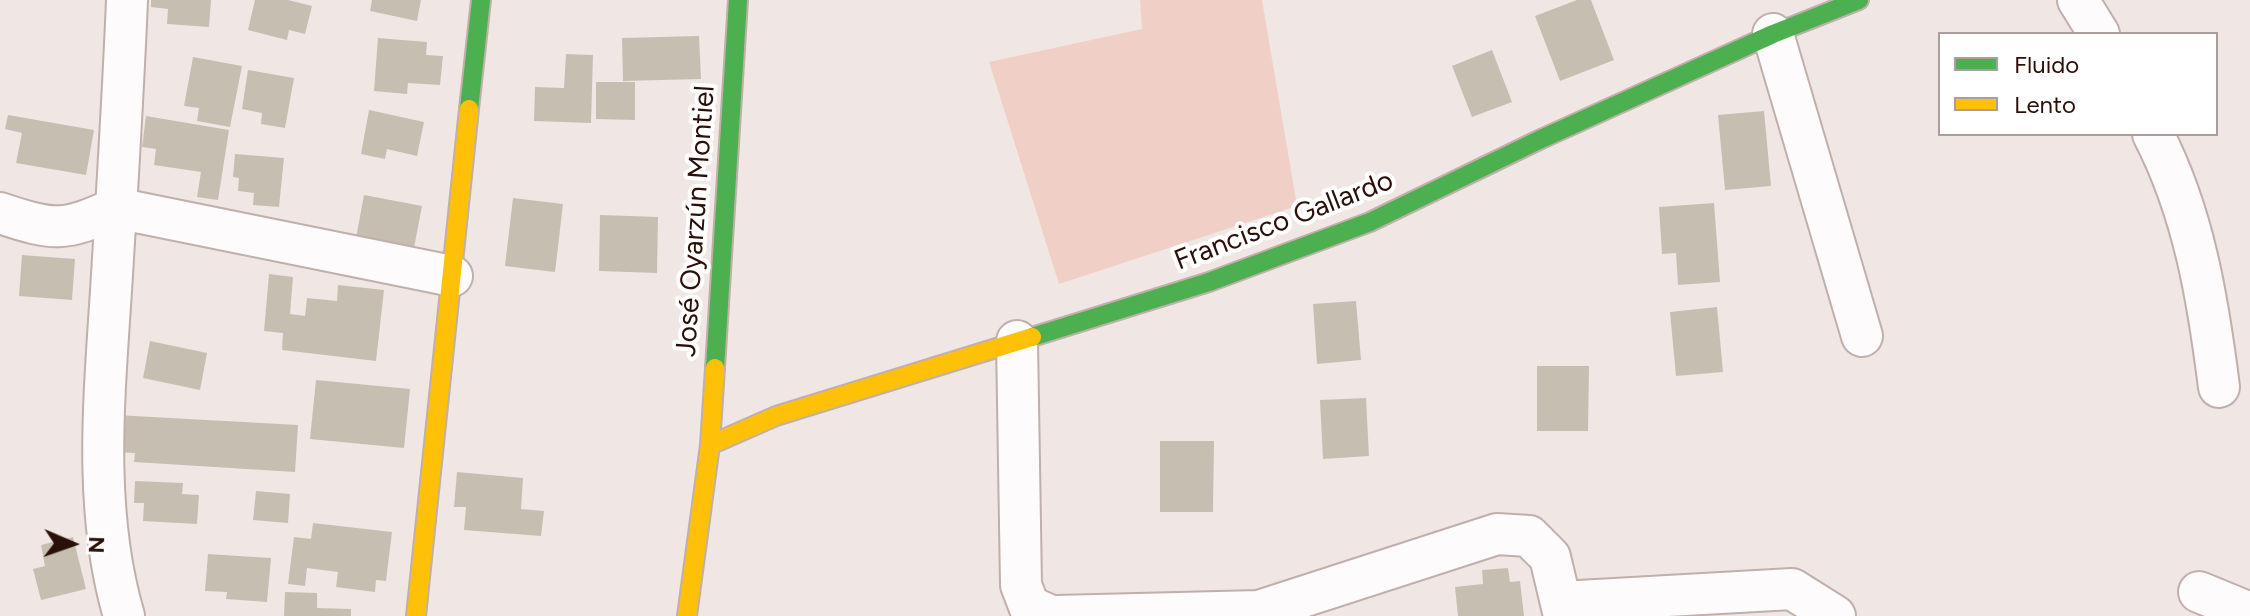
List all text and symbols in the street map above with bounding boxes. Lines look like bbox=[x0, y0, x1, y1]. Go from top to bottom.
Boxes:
legend bbox=[1938, 32, 2218, 136]
text: Fluido bbox=[2014, 50, 2079, 79]
street label: José Oyarzún Montiel bbox=[670, 84, 722, 358]
text: Lento bbox=[2014, 90, 2076, 119]
street label: Francisco Gallardo bbox=[1170, 164, 1398, 278]
north arrow bbox=[32, 504, 112, 584]
text: N bbox=[83, 536, 110, 554]

